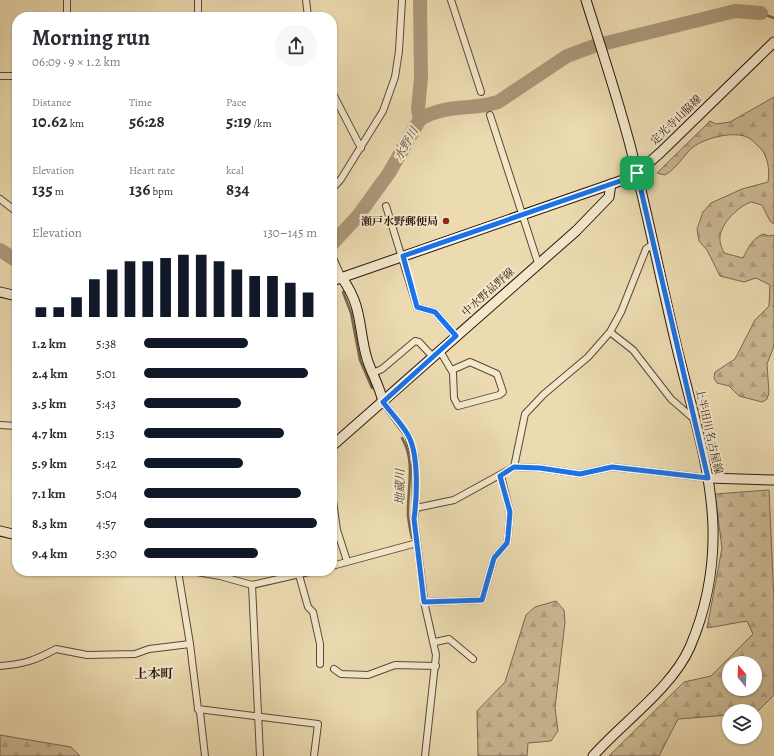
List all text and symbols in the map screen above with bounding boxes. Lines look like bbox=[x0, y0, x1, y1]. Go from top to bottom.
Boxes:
text: Morning run bbox=[32, 23, 150, 53]
button: share bbox=[275, 25, 317, 67]
text: 06:09 · 9 × 1.2 km bbox=[32, 53, 121, 70]
street label: 定光寺山脇線 bbox=[647, 92, 705, 148]
text: Distance bbox=[32, 95, 71, 110]
text: Time bbox=[129, 95, 152, 110]
text: Pace bbox=[226, 95, 246, 110]
text: 10.62 bbox=[32, 110, 67, 133]
text: 56:28 bbox=[129, 110, 165, 133]
text: 5:19 bbox=[226, 110, 251, 133]
text: km bbox=[67, 116, 84, 131]
text: /km bbox=[251, 116, 272, 131]
water label: 水野川 bbox=[390, 123, 423, 164]
pin bbox=[620, 156, 654, 190]
icon: arrive bbox=[626, 162, 648, 184]
text: Elevation bbox=[32, 163, 74, 178]
text: Heart rate bbox=[129, 163, 175, 178]
text: kcal bbox=[226, 163, 244, 178]
text: 135 bbox=[32, 178, 53, 201]
text: 136 bbox=[129, 178, 150, 201]
text: 834 bbox=[226, 178, 249, 201]
text: m bbox=[53, 184, 64, 199]
text: bpm bbox=[150, 184, 173, 199]
place label: 瀬戸水野郵便局 bbox=[361, 214, 438, 229]
marker: 瀬戸水野郵便局 bbox=[441, 216, 451, 226]
text: Elevation bbox=[32, 224, 82, 241]
text: 130–145 m bbox=[263, 224, 317, 241]
street label: 中水野品野線 bbox=[458, 264, 518, 320]
text: 1.2 km bbox=[32, 335, 66, 352]
text: 5:38 bbox=[96, 335, 116, 352]
text: 2.4 km bbox=[32, 365, 68, 382]
text: 5:01 bbox=[96, 365, 116, 382]
street label: 上半田川名古屋線 bbox=[692, 386, 726, 476]
text: 3.5 km bbox=[32, 395, 67, 412]
text: 5:43 bbox=[96, 395, 116, 412]
text: 4.7 km bbox=[32, 425, 67, 442]
text: 5:13 bbox=[96, 425, 115, 442]
text: 5.9 km bbox=[32, 455, 67, 472]
text: 5:42 bbox=[96, 455, 117, 472]
water label: 地蔵川 bbox=[392, 467, 408, 505]
text: 7.1 km bbox=[32, 485, 66, 502]
text: 5:04 bbox=[96, 485, 118, 502]
text: 8.3 km bbox=[32, 515, 67, 532]
text: 4:57 bbox=[96, 515, 116, 532]
text: 9.4 km bbox=[32, 545, 68, 562]
text: 5:30 bbox=[96, 545, 117, 562]
north arrow bbox=[722, 656, 762, 696]
map controls bbox=[722, 656, 762, 744]
district label: 上本町 bbox=[134, 665, 174, 682]
button: layers bbox=[722, 704, 762, 744]

